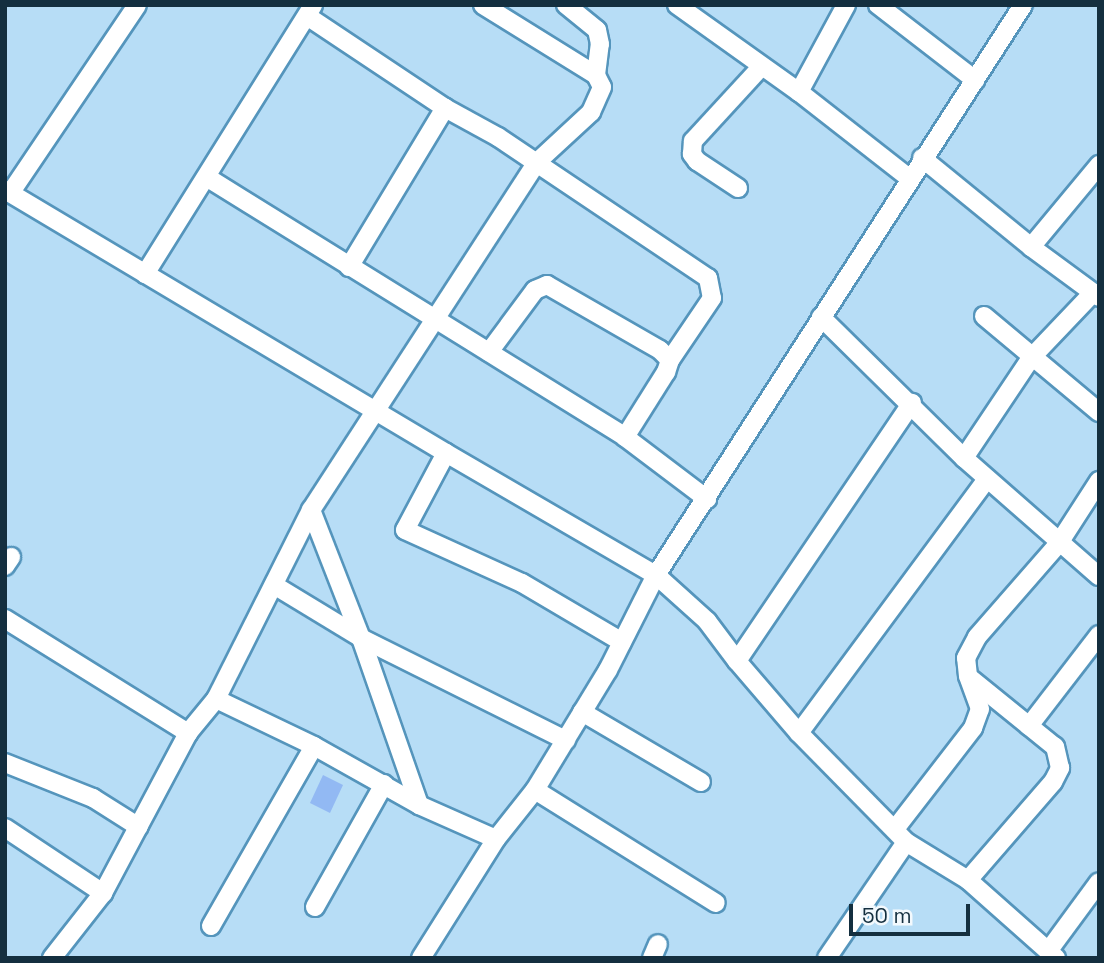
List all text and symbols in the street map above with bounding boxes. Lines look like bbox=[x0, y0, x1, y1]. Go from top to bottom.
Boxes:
scale bar bbox=[852, 890, 973, 934]
text: 50 m bbox=[862, 902, 912, 929]

